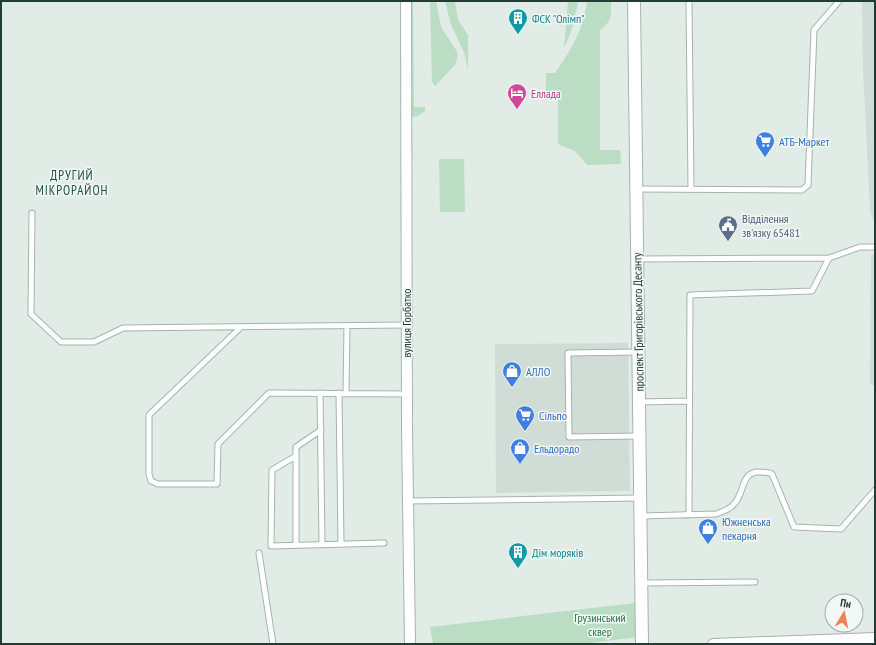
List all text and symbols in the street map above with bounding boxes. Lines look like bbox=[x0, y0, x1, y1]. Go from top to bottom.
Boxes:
building icon: ФСК "Олімп" bbox=[507, 7, 529, 35]
place label: ФСК "Олімп" bbox=[532, 11, 585, 26]
hotel icon: Еллада bbox=[506, 82, 528, 110]
place label: Еллада bbox=[531, 86, 561, 101]
supermarket icon: АТБ-Маркет bbox=[754, 130, 776, 158]
place label: АТБ-Маркет bbox=[779, 134, 829, 149]
district label: ДРУГИЙ МІКРОРАЙОН bbox=[35, 167, 109, 199]
place label: Відділення зв'язку 65481 bbox=[742, 211, 800, 240]
public building icon: Відділення зв'язку 65481 bbox=[717, 214, 739, 242]
street label: проспект Григорівського Десанту bbox=[629, 252, 647, 392]
street label: вулиця Горбатко bbox=[399, 288, 414, 358]
shop icon: АЛЛО bbox=[501, 360, 523, 388]
place label: АЛЛО bbox=[526, 364, 551, 379]
supermarket icon: Сільпо bbox=[514, 404, 536, 432]
place label: Сільпо bbox=[539, 408, 567, 423]
shop icon: Ельдорадо bbox=[509, 437, 531, 465]
place label: Ельдорадо bbox=[534, 441, 579, 456]
place label: Южненська пекарня bbox=[722, 514, 771, 543]
shop icon: Южненська пекарня bbox=[697, 517, 719, 545]
building icon: Дім моряків bbox=[507, 541, 529, 569]
place label: Дім моряків bbox=[532, 545, 583, 560]
north arrow bbox=[824, 593, 864, 633]
text: Пн bbox=[839, 595, 852, 611]
park label: Грузинський сквер bbox=[574, 610, 626, 639]

